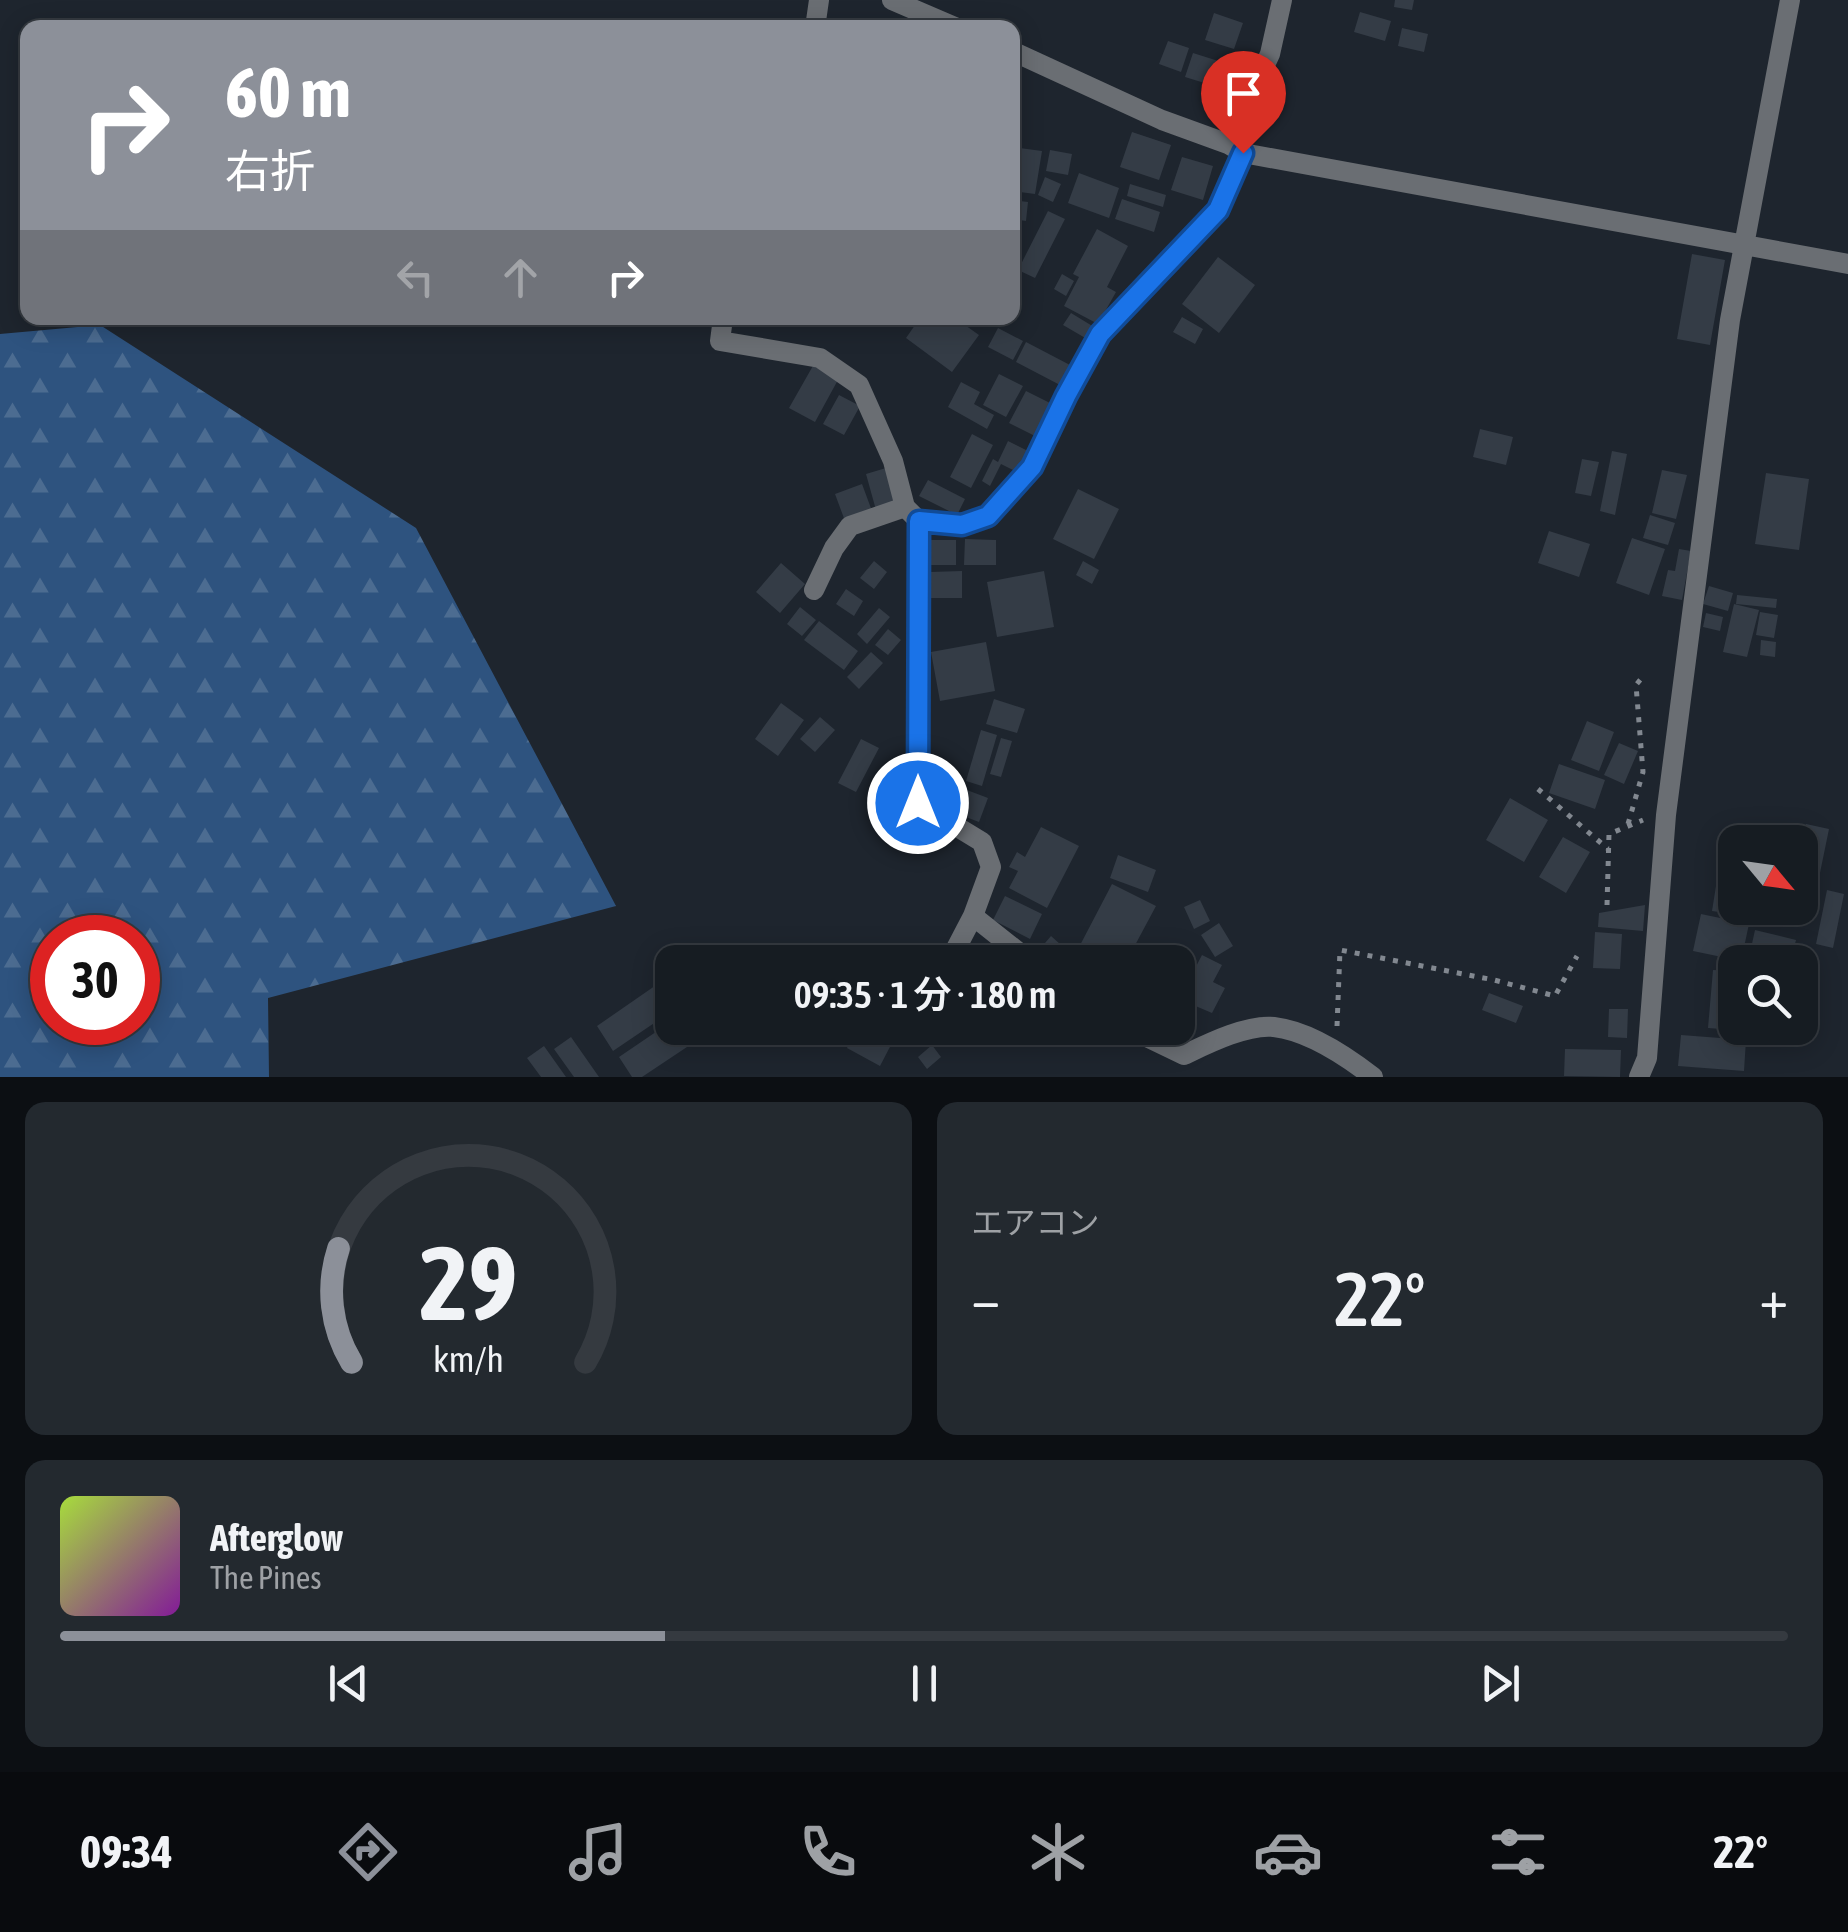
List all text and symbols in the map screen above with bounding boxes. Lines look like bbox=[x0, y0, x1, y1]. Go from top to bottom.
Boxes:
pin bbox=[1201, 51, 1286, 154]
text: 60 m bbox=[225, 52, 351, 132]
icon: right bbox=[60, 60, 190, 190]
icon: arrive bbox=[1216, 66, 1271, 121]
text: 右折 bbox=[225, 145, 315, 197]
icon: left bbox=[388, 250, 443, 305]
icon: ahead bbox=[493, 250, 548, 305]
icon: right bbox=[598, 250, 653, 305]
position arrow bbox=[866, 751, 970, 855]
north arrow bbox=[1718, 825, 1818, 925]
map controls bbox=[1718, 825, 1818, 1045]
speed limit sign: 30 bbox=[30, 915, 160, 1045]
button: search bbox=[1718, 945, 1818, 1045]
text: 09:35 · 1 分 · 180 m bbox=[794, 973, 1056, 1016]
text: エアコン bbox=[972, 1204, 1100, 1241]
text: 29 bbox=[419, 1223, 517, 1342]
text: 22° bbox=[1334, 1256, 1425, 1342]
text: − bbox=[972, 1267, 1000, 1330]
text: + bbox=[1759, 1267, 1788, 1330]
text: km/h bbox=[433, 1339, 504, 1380]
text: Afterglow bbox=[210, 1516, 343, 1559]
text: The Pines bbox=[210, 1559, 322, 1596]
icon: previous bbox=[321, 1656, 376, 1711]
icon: pause bbox=[897, 1656, 952, 1711]
icon: next bbox=[1473, 1656, 1528, 1711]
icon: directions bbox=[333, 1817, 403, 1887]
icon: music bbox=[563, 1817, 633, 1887]
icon: phone bbox=[793, 1817, 863, 1887]
icon: climate bbox=[1023, 1817, 1093, 1887]
icon: car bbox=[1253, 1817, 1323, 1887]
icon: filters bbox=[1483, 1817, 1553, 1887]
text: 09:34 bbox=[80, 1826, 173, 1878]
text: 22° bbox=[1713, 1826, 1768, 1878]

